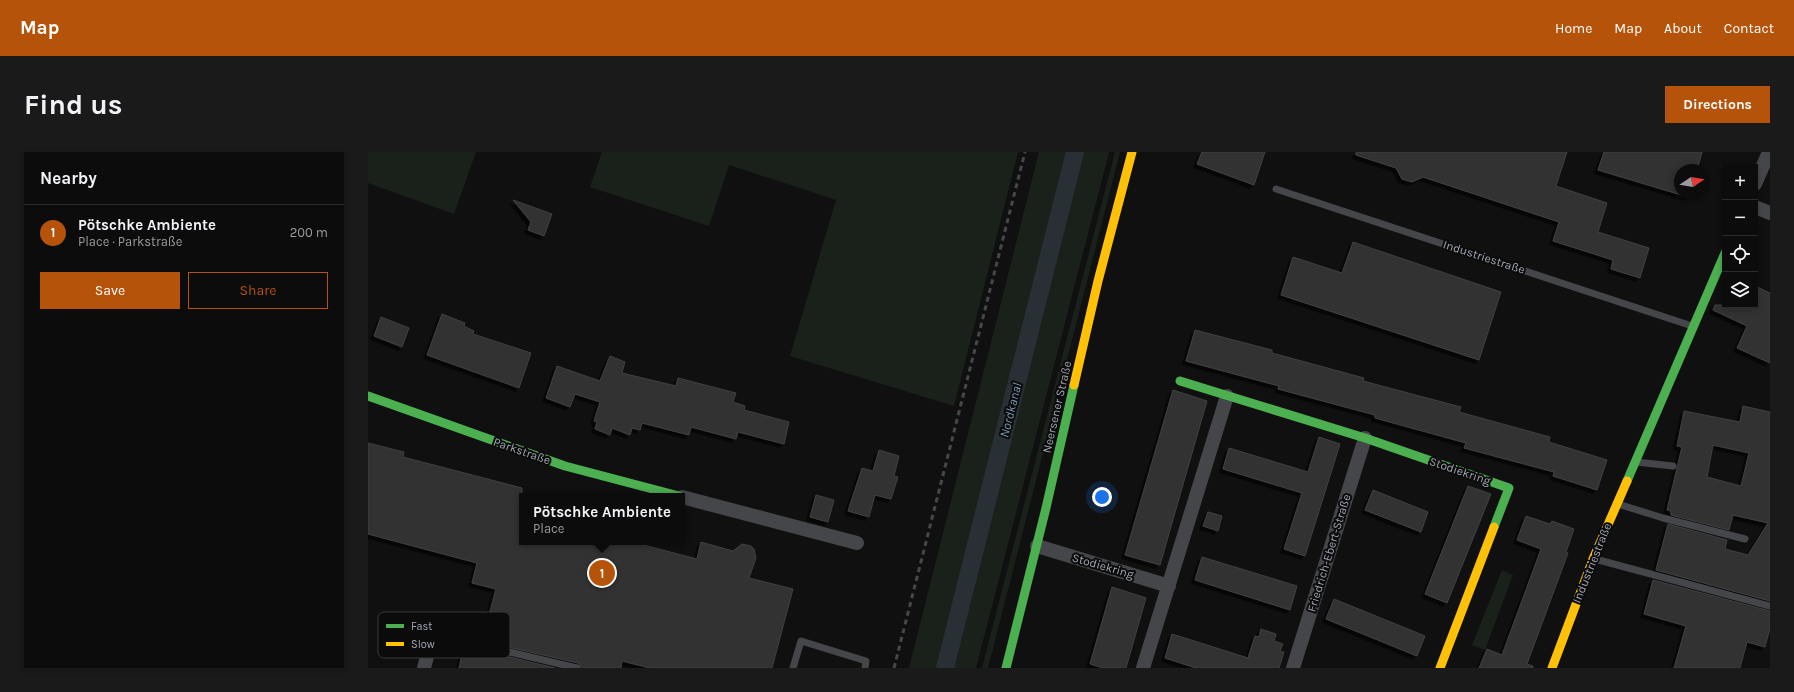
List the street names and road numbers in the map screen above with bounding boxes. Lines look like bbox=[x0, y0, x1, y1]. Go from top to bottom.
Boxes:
street label: Industriestraße bbox=[1441, 237, 1527, 277]
street label: Neersener Straße bbox=[1040, 360, 1074, 454]
street label: Parkstraße bbox=[492, 435, 552, 467]
street label: Stodiekring bbox=[1428, 454, 1493, 488]
street label: Friedrich-Ebert-Straße bbox=[1304, 492, 1354, 614]
street label: Industriestraße bbox=[1570, 521, 1614, 605]
street label: Stodiekring bbox=[1070, 550, 1136, 582]

